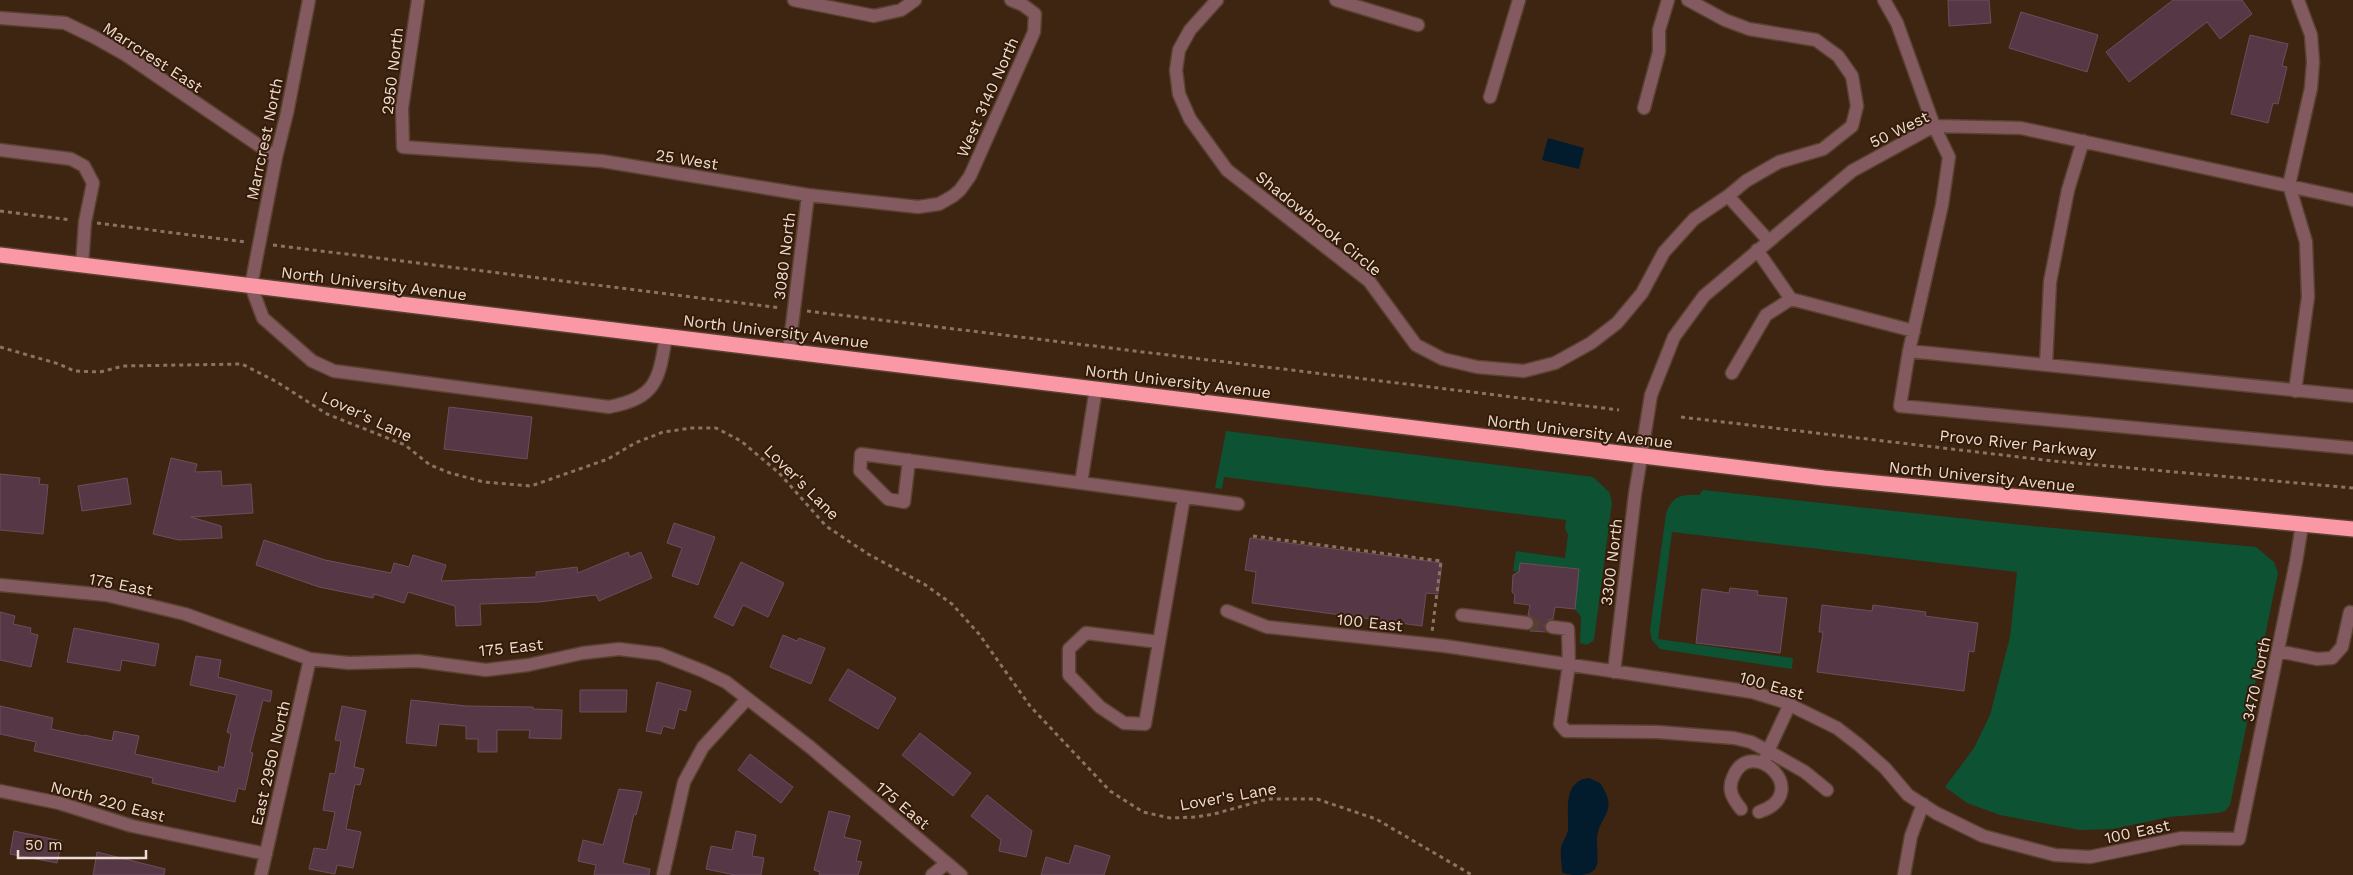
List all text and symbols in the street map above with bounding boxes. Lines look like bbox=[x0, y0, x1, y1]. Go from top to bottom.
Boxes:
street label: Marrcrest East bbox=[99, 18, 206, 97]
street label: 2950 North bbox=[378, 26, 407, 116]
street label: West 3140 North bbox=[952, 34, 1022, 160]
street label: Marrcrest North bbox=[242, 76, 287, 202]
street label: 50 West bbox=[1866, 107, 1932, 152]
street label: 25 West bbox=[654, 145, 720, 174]
street label: Shadowbrook Circle bbox=[1252, 167, 1385, 280]
street label: 3080 North bbox=[770, 211, 799, 301]
street label: North University Avenue bbox=[280, 263, 468, 304]
street label: North University Avenue bbox=[682, 311, 870, 352]
street label: North University Avenue bbox=[1084, 361, 1272, 402]
street label: Lover's Lane bbox=[318, 387, 415, 446]
street label: North University Avenue bbox=[1486, 411, 1674, 452]
street label: Provo River Parkway bbox=[1939, 426, 2098, 461]
street label: Lover's Lane bbox=[760, 441, 843, 524]
street label: North University Avenue bbox=[1888, 457, 2076, 496]
street label: 3300 North bbox=[1597, 517, 1626, 607]
street label: 175 East bbox=[87, 569, 155, 600]
street label: 100 East bbox=[1336, 610, 1404, 635]
street label: 175 East bbox=[478, 635, 544, 660]
street label: 3470 North bbox=[2238, 635, 2275, 723]
street label: 100 East bbox=[1738, 667, 1806, 704]
street label: East 2950 North bbox=[247, 699, 294, 827]
street label: North 220 East bbox=[49, 777, 168, 826]
street label: 175 East bbox=[872, 777, 934, 834]
street label: Lover's Lane bbox=[1178, 779, 1278, 814]
street label: 100 East bbox=[2103, 815, 2172, 848]
scale bar bbox=[18, 828, 145, 860]
text: 50 m bbox=[25, 836, 62, 854]

